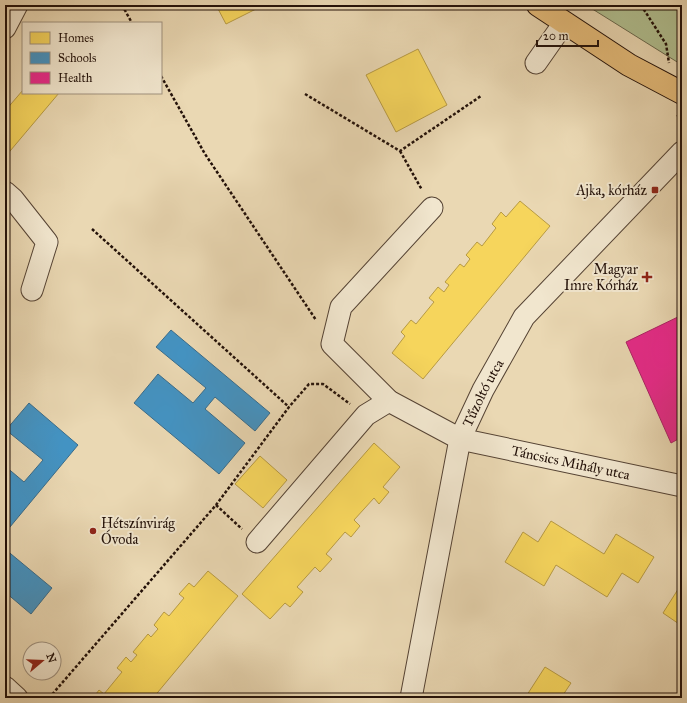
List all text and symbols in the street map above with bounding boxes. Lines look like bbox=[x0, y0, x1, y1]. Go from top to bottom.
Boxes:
legend bbox=[22, 22, 162, 94]
scale bar bbox=[537, 22, 598, 48]
text: 20 m bbox=[543, 29, 569, 43]
text: Homes bbox=[58, 31, 94, 45]
text: Schools bbox=[58, 51, 96, 65]
text: Health bbox=[58, 71, 93, 85]
place label: Ajka, kórház bbox=[575, 182, 648, 199]
marker: Ajka, kórház bbox=[650, 185, 660, 195]
place label: Magyar Imre Kórház bbox=[564, 261, 639, 294]
marker: Magyar Imre Kórház bbox=[641, 271, 653, 283]
street label: Tűzoltó utca bbox=[459, 356, 508, 430]
street label: Táncsics Mihály utca bbox=[510, 442, 632, 484]
place label: Hétszínvirág Óvoda bbox=[101, 515, 175, 548]
marker: Hétszínvirág Óvoda bbox=[88, 526, 98, 536]
north arrow bbox=[22, 641, 62, 681]
text: N bbox=[43, 651, 59, 665]

